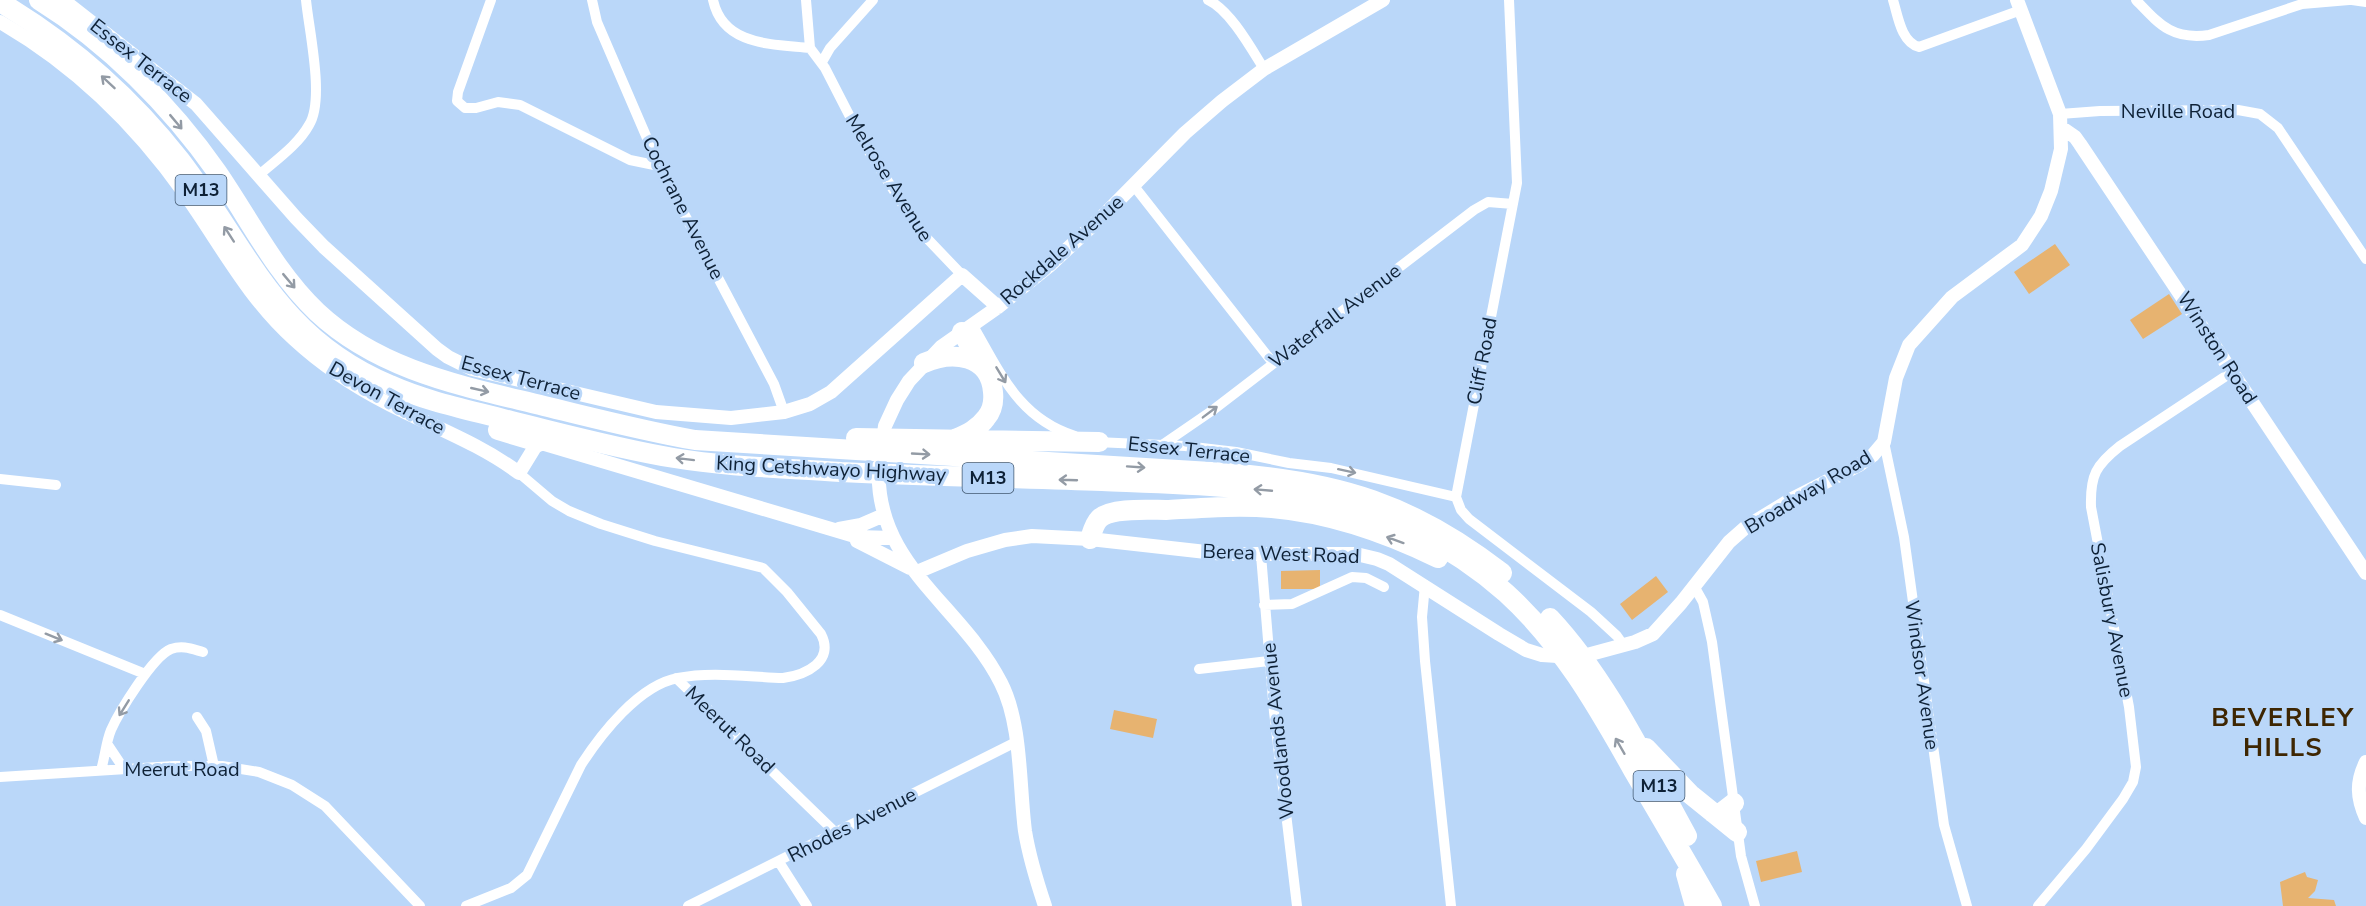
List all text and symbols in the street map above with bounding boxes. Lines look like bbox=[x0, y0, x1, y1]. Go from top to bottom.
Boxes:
street label: Essex Terrace bbox=[84, 13, 198, 109]
one-way arrow bbox=[101, 75, 116, 89]
street label: Neville Road bbox=[2121, 98, 2235, 125]
street label: Melrose Avenue bbox=[839, 109, 939, 247]
one-way arrow bbox=[170, 114, 183, 130]
street label: Cochrane Avenue bbox=[635, 132, 731, 284]
road number: M13 bbox=[176, 175, 226, 205]
street label: Rockdale Avenue bbox=[995, 189, 1129, 311]
one-way arrow bbox=[223, 226, 235, 243]
street label: Waterfall Avenue bbox=[1263, 257, 1407, 375]
one-way arrow bbox=[282, 273, 296, 288]
street label: Winston Road bbox=[2171, 287, 2263, 409]
street label: Cliff Road bbox=[1460, 315, 1504, 407]
street label: Essex Terrace bbox=[458, 349, 584, 407]
street label: Devon Terrace bbox=[324, 355, 450, 441]
one-way arrow bbox=[996, 366, 1008, 383]
one-way arrow bbox=[470, 385, 489, 397]
one-way arrow bbox=[1202, 406, 1218, 418]
street label: Essex Terrace bbox=[1127, 430, 1251, 470]
street label: Broadway Road bbox=[1740, 444, 1876, 540]
street label: King Cetshwayo Highway bbox=[715, 449, 947, 489]
one-way arrow bbox=[910, 449, 930, 460]
one-way arrow bbox=[675, 454, 695, 465]
one-way arrow bbox=[1126, 462, 1146, 473]
road number: M13 bbox=[962, 463, 1014, 493]
one-way arrow bbox=[1337, 466, 1357, 477]
one-way arrow bbox=[1059, 474, 1079, 485]
one-way arrow bbox=[1253, 485, 1273, 496]
one-way arrow bbox=[1386, 533, 1405, 544]
street label: Berea West Road bbox=[1202, 538, 1360, 570]
street label: Salisbury Avenue bbox=[2084, 540, 2140, 700]
street label: Windsor Avenue bbox=[1898, 598, 1946, 752]
one-way arrow bbox=[44, 632, 63, 643]
street label: Woodlands Avenue bbox=[1255, 642, 1301, 820]
street label: Meerut Road bbox=[679, 680, 781, 780]
one-way arrow bbox=[118, 699, 130, 716]
district label: BEVERLEY HILLS bbox=[2211, 700, 2355, 765]
one-way arrow bbox=[1613, 738, 1625, 755]
street label: Meerut Road bbox=[124, 756, 240, 783]
road number: M13 bbox=[1634, 771, 1684, 801]
street label: Rhodes Avenue bbox=[783, 781, 921, 869]

